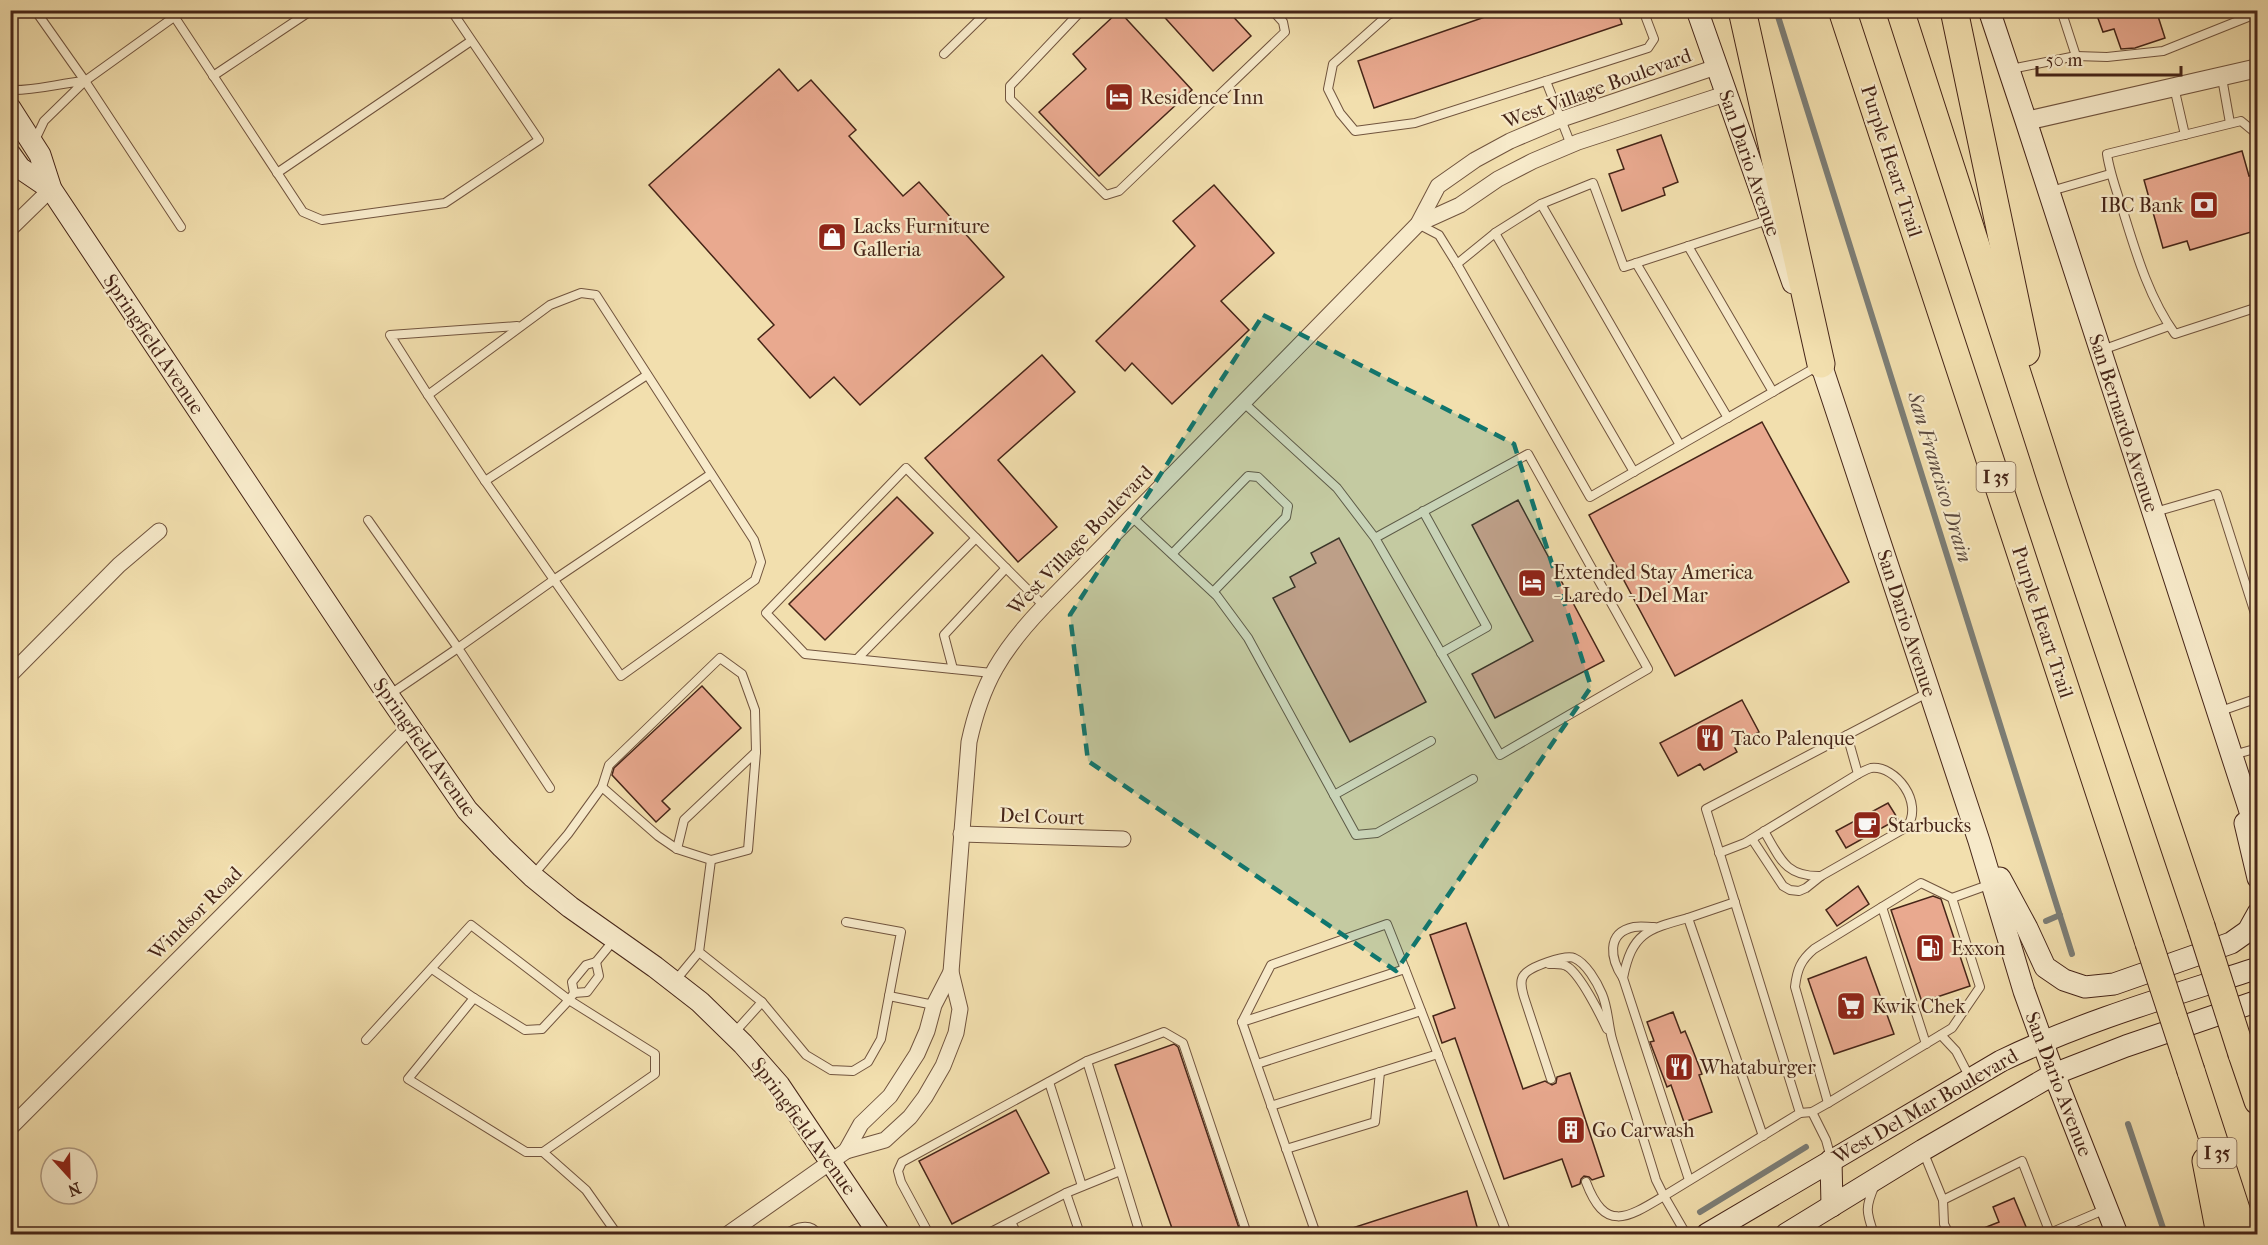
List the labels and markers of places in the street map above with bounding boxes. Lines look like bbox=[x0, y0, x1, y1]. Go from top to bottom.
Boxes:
hotel icon: Residence Inn bbox=[1103, 81, 1135, 113]
place label: Residence Inn bbox=[1140, 86, 1264, 109]
bank icon: IBC Bank bbox=[2188, 189, 2220, 221]
place label: IBC Bank bbox=[2100, 194, 2184, 217]
place label: Lacks Furniture Galleria bbox=[853, 215, 990, 261]
shop icon: Lacks Furniture Galleria bbox=[816, 221, 848, 253]
place label: Extended Stay America - Laredo - Del Mar bbox=[1553, 561, 1754, 607]
hotel icon: Extended Stay America - Laredo - Del Mar bbox=[1516, 567, 1548, 599]
restaurant icon: Taco Palenque bbox=[1694, 722, 1726, 754]
place label: Taco Palenque bbox=[1731, 727, 1855, 750]
cafe icon: Starbucks bbox=[1851, 809, 1883, 841]
place label: Starbucks bbox=[1888, 814, 1971, 837]
fuel station icon: Exxon bbox=[1914, 932, 1946, 964]
place label: Exxon bbox=[1951, 937, 2006, 960]
supermarket icon: Kwik Chek bbox=[1835, 990, 1867, 1022]
place label: Kwik Chek bbox=[1872, 995, 1966, 1018]
restaurant icon: Whataburger bbox=[1663, 1051, 1695, 1083]
place label: Whataburger bbox=[1699, 1056, 1816, 1079]
building icon: Go Carwash bbox=[1555, 1114, 1587, 1146]
place label: Go Carwash bbox=[1592, 1119, 1695, 1142]

